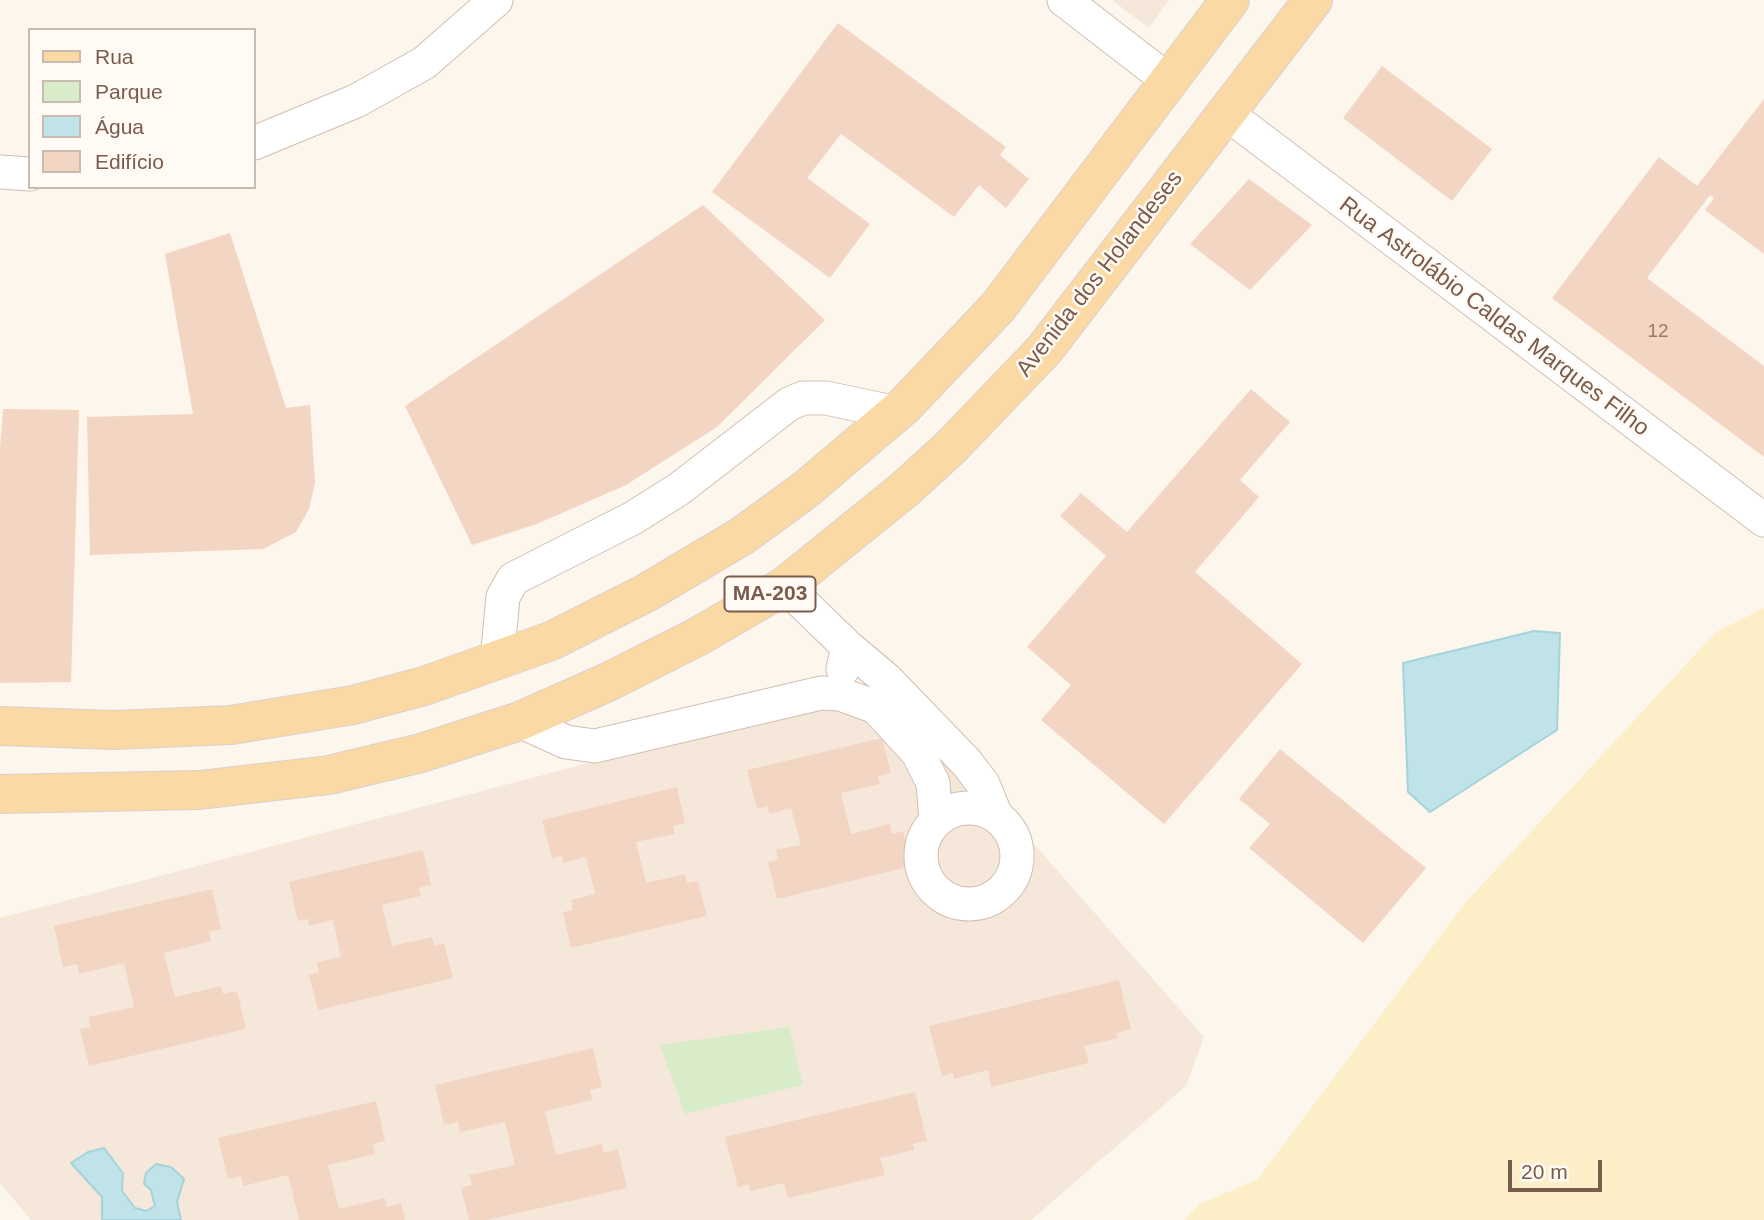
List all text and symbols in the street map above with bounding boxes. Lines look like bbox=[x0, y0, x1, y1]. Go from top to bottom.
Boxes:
legend bbox=[28, 28, 256, 189]
text: Rua bbox=[95, 45, 134, 68]
text: Parque bbox=[95, 80, 163, 103]
text: Água bbox=[95, 115, 144, 138]
text: Edifício bbox=[95, 150, 164, 173]
street label: Avenida dos Holandeses bbox=[1011, 165, 1189, 383]
street label: Rua Astrolábio Caldas Marques Filho bbox=[1334, 191, 1654, 443]
house number: 12 bbox=[1647, 321, 1669, 343]
road number: MA-203 bbox=[724, 576, 816, 612]
scale bar bbox=[1512, 1146, 1606, 1190]
text: 20 m bbox=[1521, 1160, 1568, 1183]

